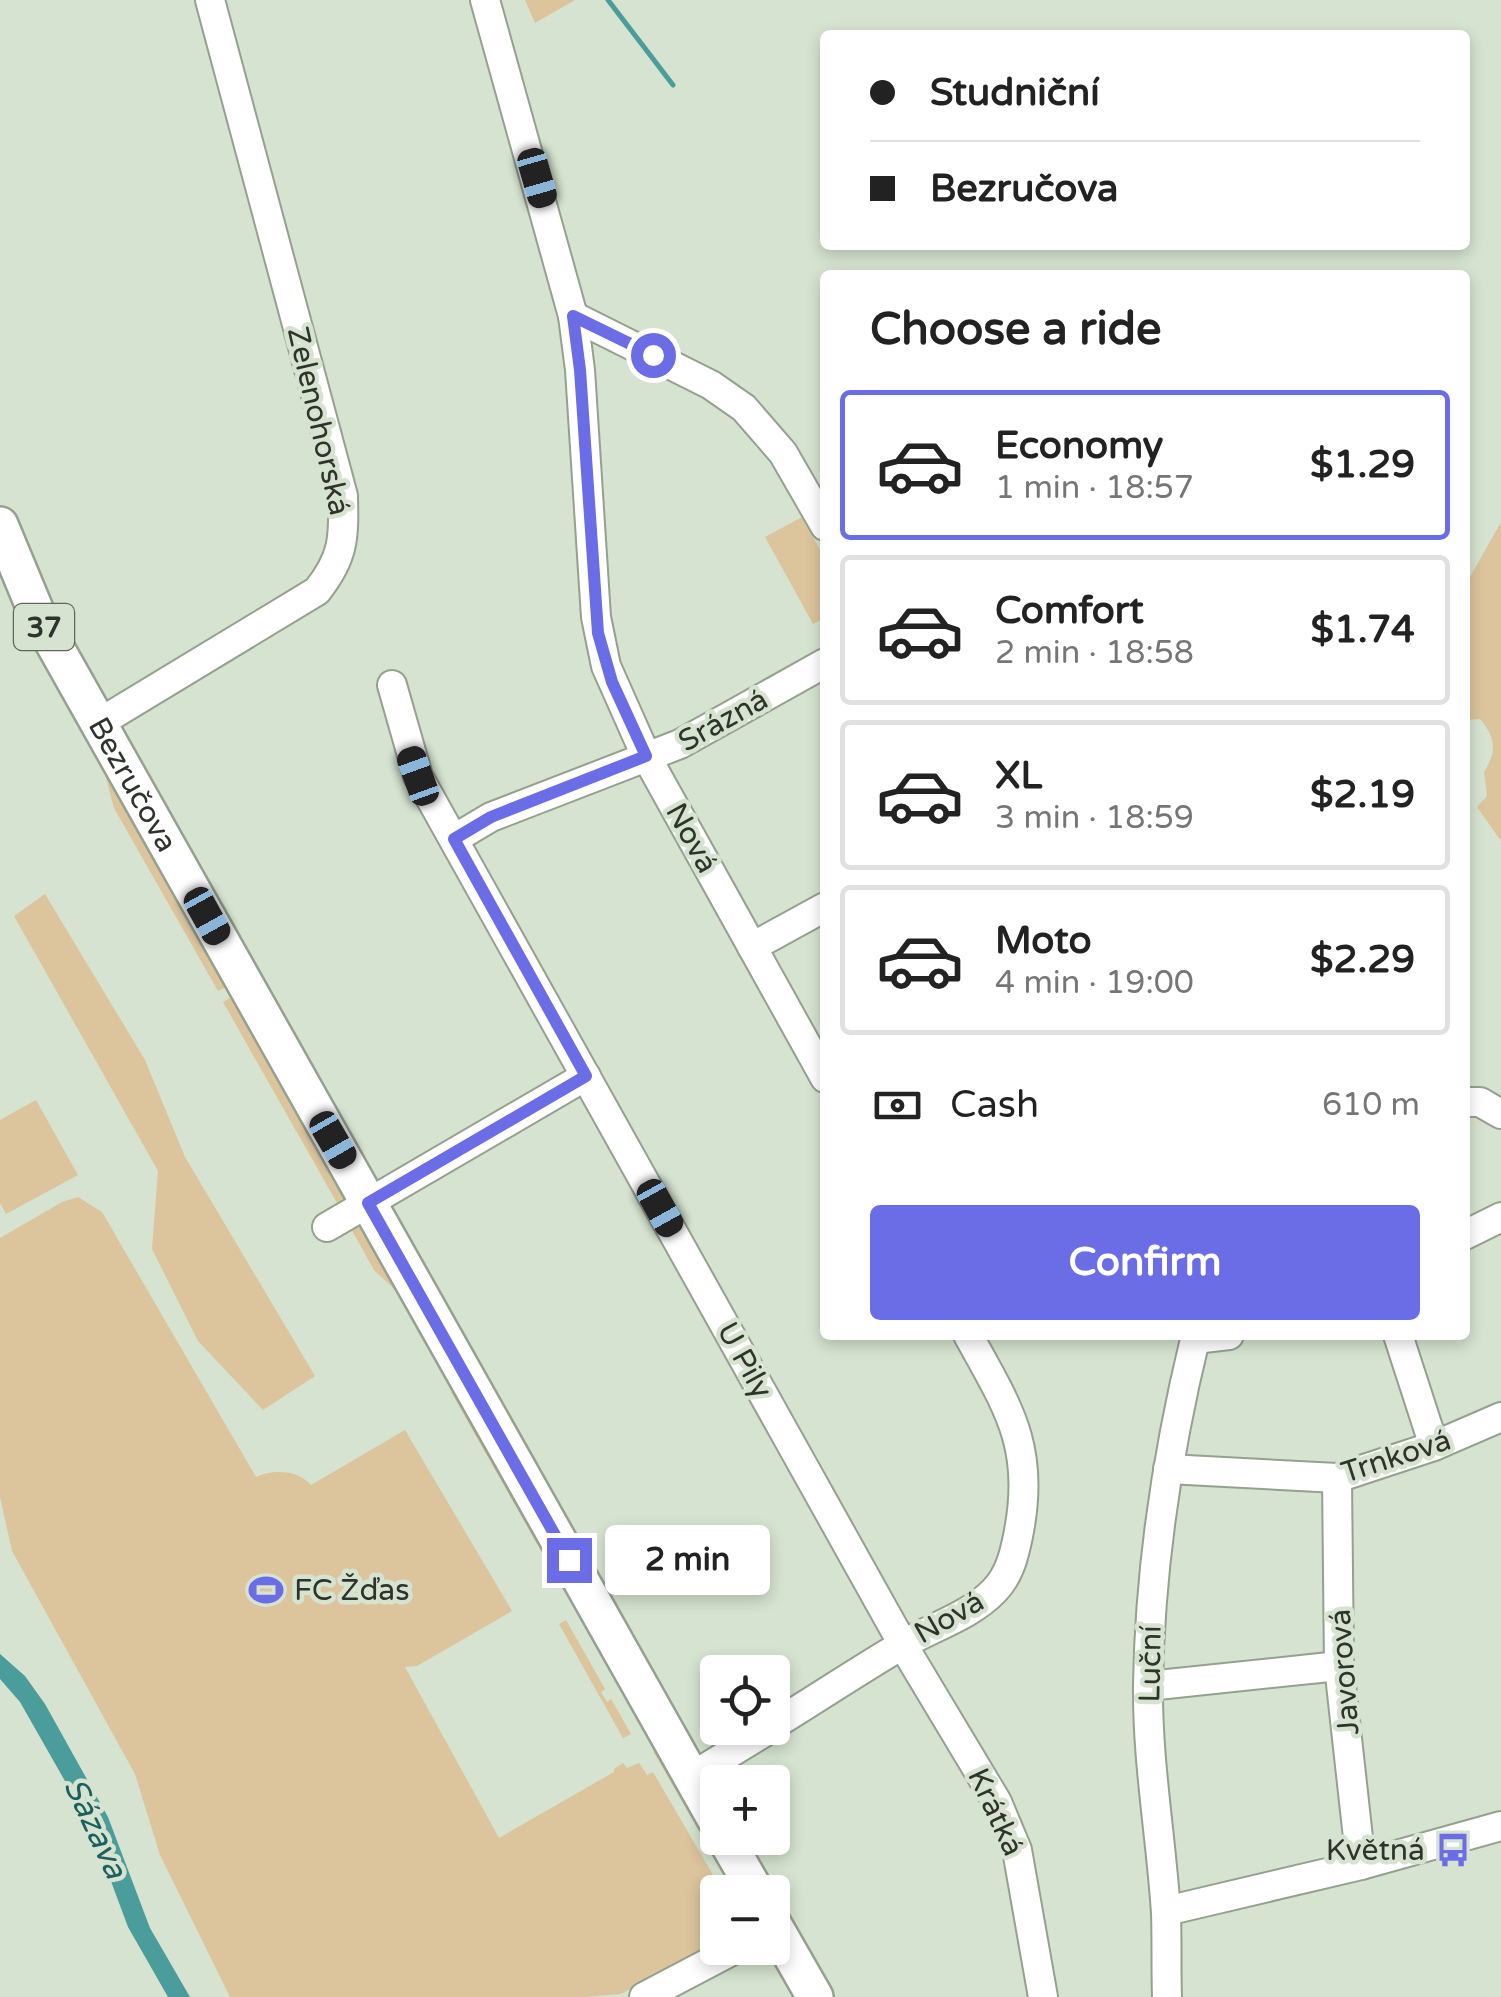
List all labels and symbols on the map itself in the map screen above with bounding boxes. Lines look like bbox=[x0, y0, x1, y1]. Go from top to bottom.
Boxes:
car bbox=[514, 145, 560, 211]
street label: Zelenohorská bbox=[279, 323, 358, 519]
route start bbox=[631, 333, 676, 378]
road number: 37 bbox=[14, 604, 74, 650]
street label: Srázná bbox=[672, 681, 774, 760]
street label: Bezručova bbox=[80, 711, 185, 859]
car bbox=[394, 743, 442, 809]
street label: Nová bbox=[657, 797, 726, 880]
car bbox=[179, 882, 235, 950]
car bbox=[305, 1107, 361, 1173]
car bbox=[632, 1174, 688, 1242]
street label: U Pily bbox=[709, 1316, 781, 1405]
street label: Trnková bbox=[1337, 1421, 1456, 1492]
callout: 2 min bbox=[604, 1525, 769, 1595]
route end bbox=[547, 1538, 592, 1583]
sports icon: FC Žďas bbox=[247, 1571, 285, 1609]
place label: FC Žďas bbox=[294, 1572, 410, 1609]
street label: Nová bbox=[908, 1583, 991, 1652]
street label: Javorová bbox=[1322, 1608, 1367, 1736]
street label: Luční bbox=[1131, 1625, 1170, 1703]
street label: Krátká bbox=[959, 1762, 1032, 1862]
water label: Sázava bbox=[55, 1772, 135, 1885]
bus stop icon: Květná bbox=[1434, 1831, 1472, 1869]
place label: Květná bbox=[1326, 1832, 1425, 1869]

